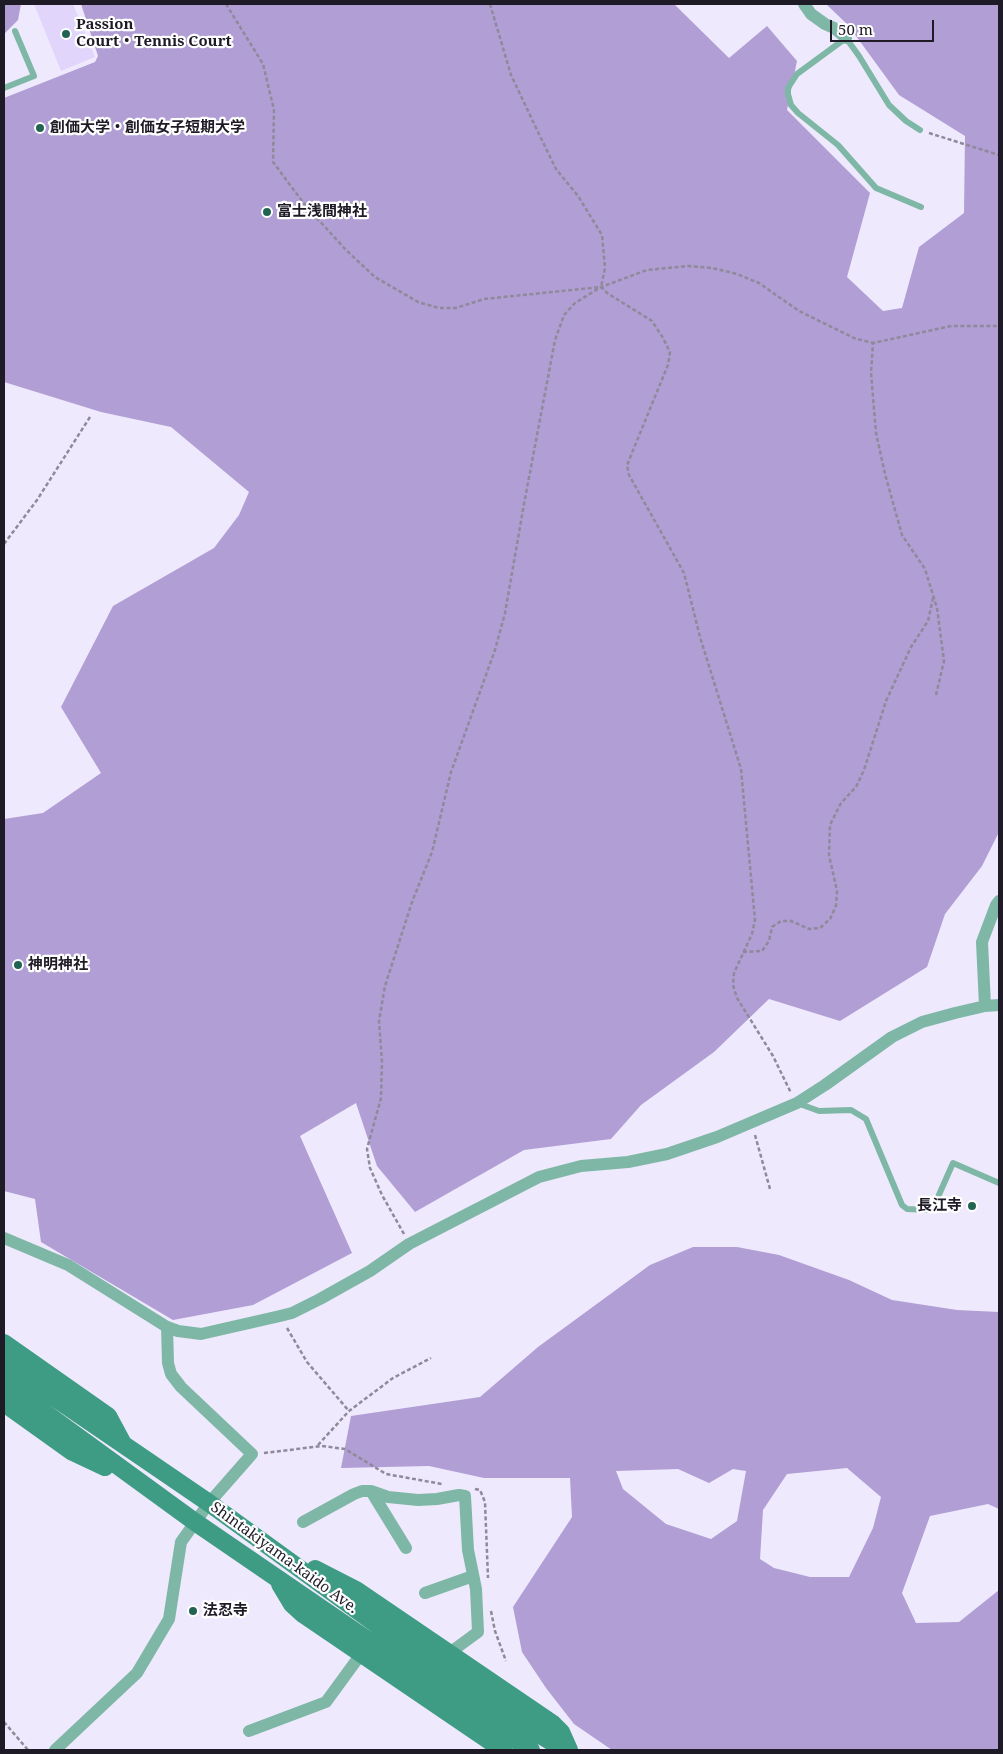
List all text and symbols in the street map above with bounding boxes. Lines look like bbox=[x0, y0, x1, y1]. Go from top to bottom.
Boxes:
scale bar bbox=[833, 10, 937, 42]
place label: Passion Court・Tennis Court bbox=[76, 16, 232, 51]
text: 50 m bbox=[838, 19, 873, 39]
marker: Passion Court・Tennis Court bbox=[60, 28, 72, 40]
place label: 創価大学・創価女子短期大学 bbox=[50, 119, 245, 137]
marker: 創価大学・創価女子短期大学 bbox=[34, 122, 46, 134]
place label: 富士浅間神社 bbox=[277, 203, 367, 221]
marker: 富士浅間神社 bbox=[261, 206, 273, 218]
place label: 神明神社 bbox=[28, 956, 88, 974]
marker: 神明神社 bbox=[12, 959, 24, 971]
place label: 長江寺 bbox=[917, 1197, 962, 1215]
marker: 長江寺 bbox=[966, 1200, 978, 1212]
street label: Shintakiyama-kaido Ave. bbox=[207, 1499, 361, 1617]
place label: 法忍寺 bbox=[203, 1602, 248, 1620]
marker: 法忍寺 bbox=[187, 1605, 199, 1617]

